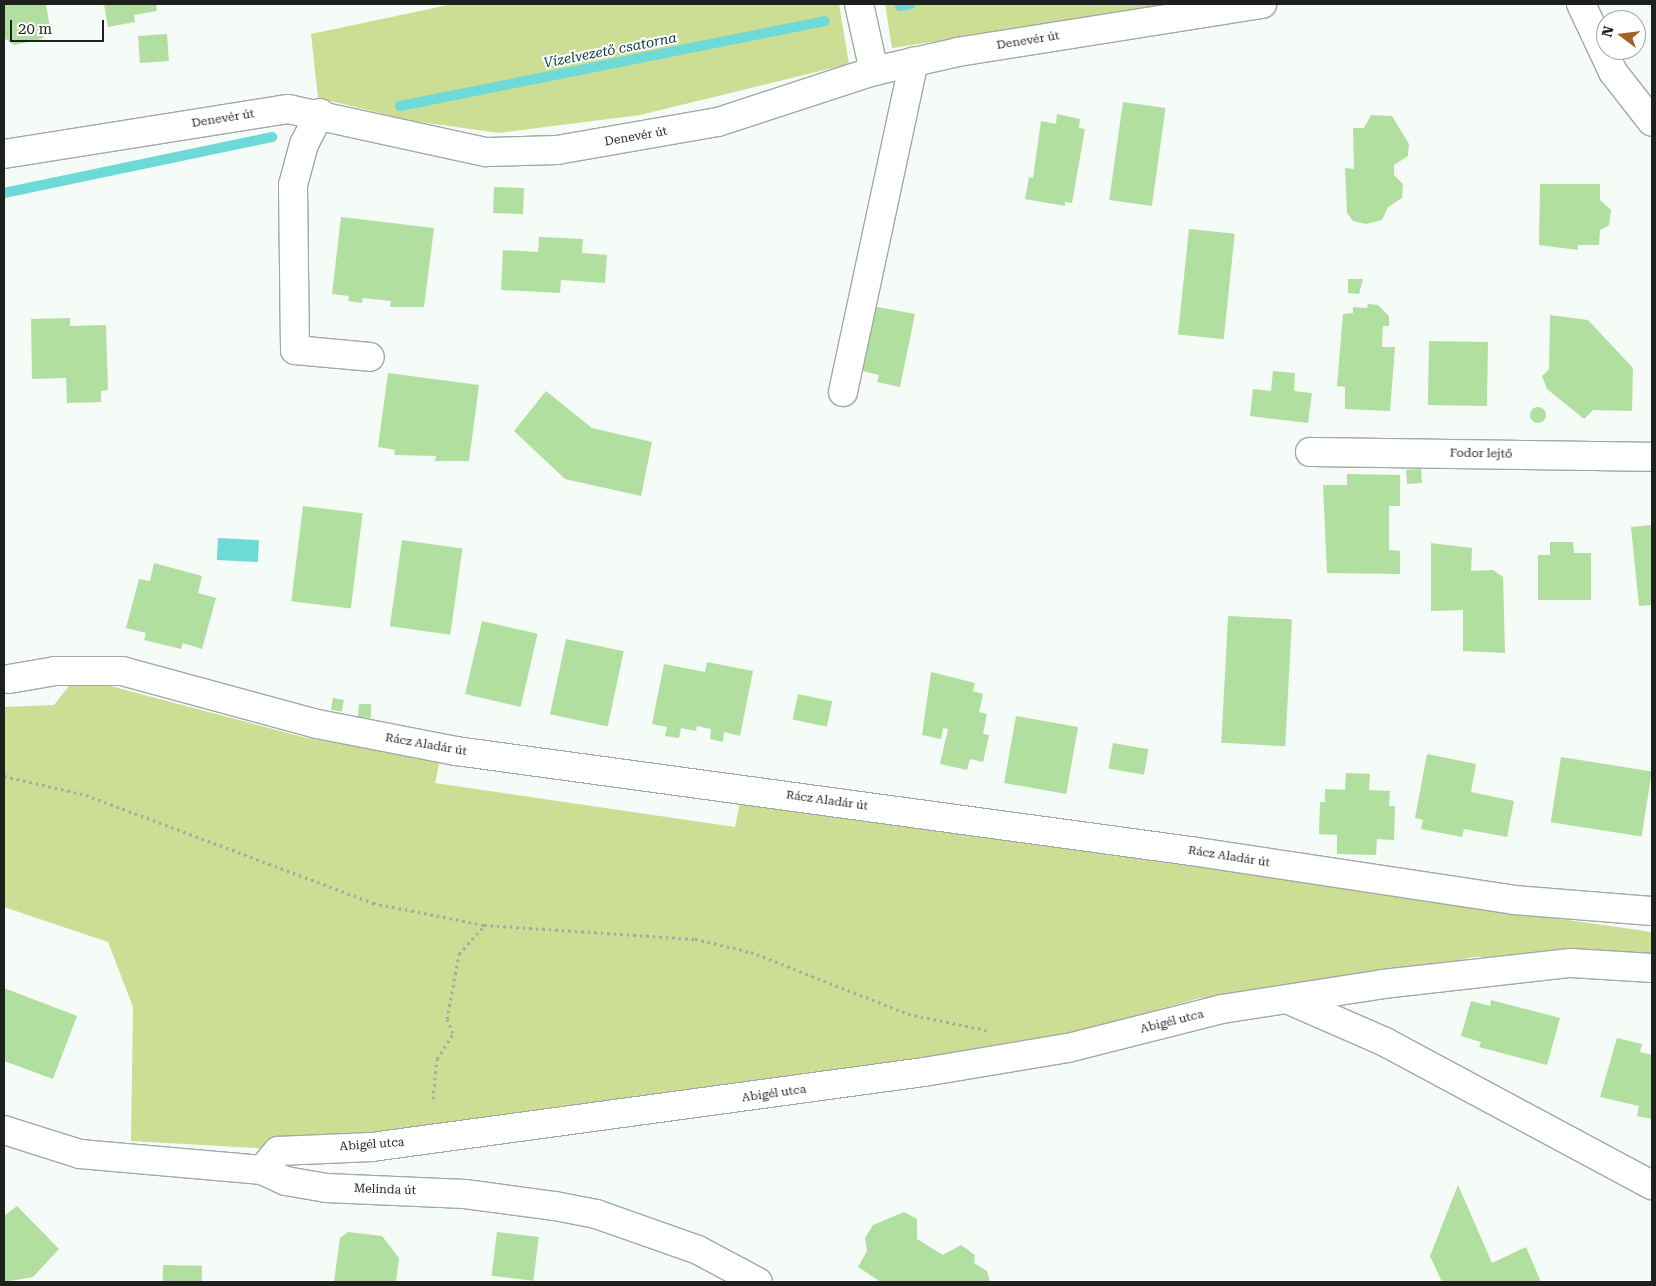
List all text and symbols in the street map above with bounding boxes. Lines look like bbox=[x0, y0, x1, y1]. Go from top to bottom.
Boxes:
scale bar bbox=[12, 10, 106, 42]
north arrow bbox=[1596, 10, 1646, 60]
text: 20 m bbox=[18, 20, 52, 38]
text: N bbox=[1598, 24, 1617, 39]
water label: Vízelvezető csatorna bbox=[542, 29, 678, 71]
street label: Denevér út bbox=[996, 29, 1060, 53]
street label: Denevér út bbox=[191, 107, 255, 131]
street label: Denevér út bbox=[604, 124, 668, 150]
street label: Fodor lejtő bbox=[1450, 446, 1512, 462]
street label: Rácz Aladár út bbox=[384, 731, 468, 759]
street label: Rácz Aladár út bbox=[785, 788, 869, 814]
street label: Rácz Aladár út bbox=[1187, 843, 1271, 871]
street label: Abigél utca bbox=[1139, 1007, 1205, 1037]
street label: Abigél utca bbox=[741, 1082, 807, 1106]
street label: Abigél utca bbox=[339, 1136, 405, 1154]
street label: Melinda út bbox=[354, 1182, 416, 1198]

